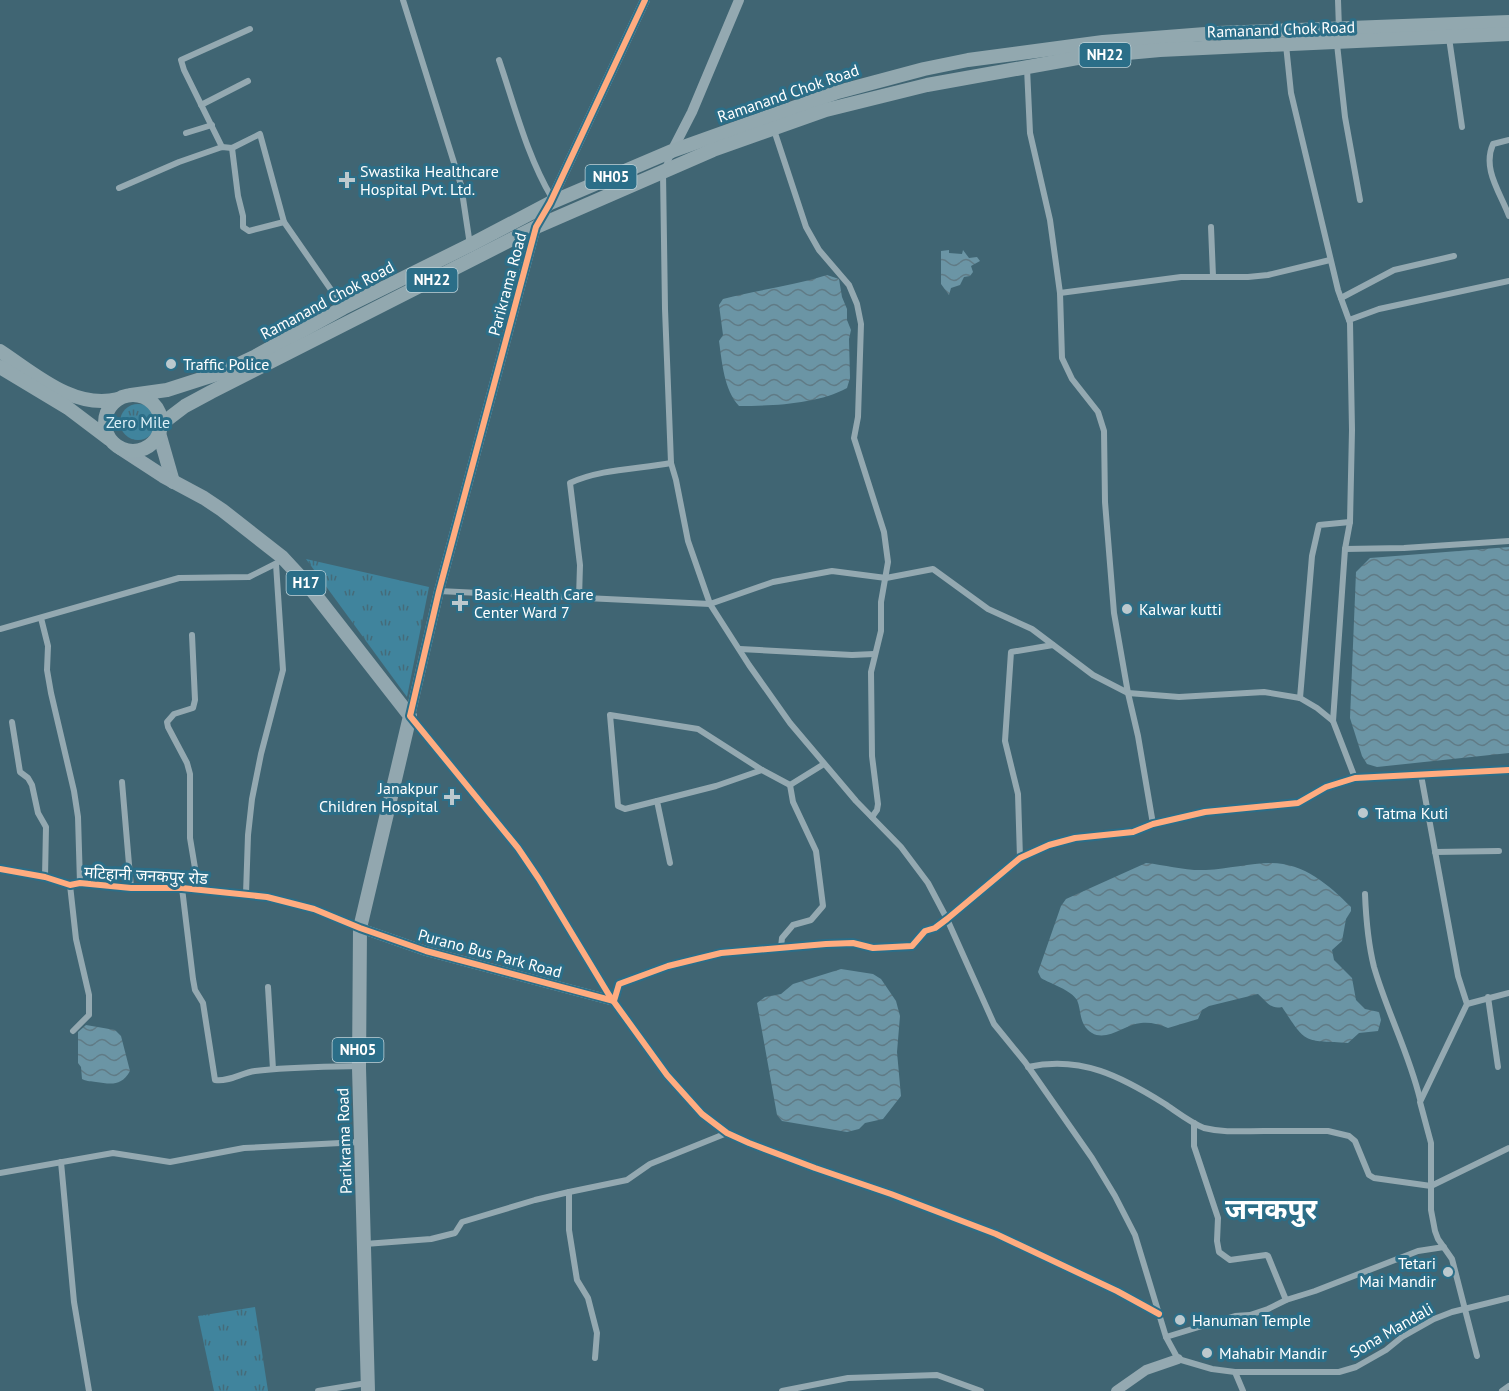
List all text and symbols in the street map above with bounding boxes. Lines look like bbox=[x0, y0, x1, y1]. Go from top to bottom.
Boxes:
street label: Ramanand Chok Road bbox=[1207, 16, 1355, 42]
road number: NH22 bbox=[1080, 43, 1130, 67]
street label: Ramanand Chok Road bbox=[715, 59, 861, 127]
place label: Swastika Healthcare Hospital Pvt. Ltd. bbox=[360, 161, 499, 199]
road number: NH05 bbox=[586, 165, 636, 189]
marker: Swastika Healthcare Hospital Pvt. Ltd. bbox=[338, 171, 356, 189]
street label: Parikrama Road bbox=[484, 230, 530, 338]
street label: Ramanand Chok Road bbox=[257, 256, 397, 344]
road number: NH22 bbox=[406, 268, 458, 292]
place label: Traffic Police bbox=[183, 354, 269, 374]
marker: Traffic Police bbox=[164, 357, 178, 371]
park label: Zero Mile bbox=[106, 412, 170, 432]
road number: H17 bbox=[286, 571, 326, 595]
place label: Basic Health Care Center Ward 7 bbox=[474, 584, 594, 622]
marker: Basic Health Care Center Ward 7 bbox=[451, 594, 469, 612]
place label: Kalwar kutti bbox=[1139, 599, 1222, 619]
marker: Kalwar kutti bbox=[1120, 602, 1134, 616]
place label: Janakpur Children Hospital bbox=[319, 778, 439, 816]
marker: Janakpur Children Hospital bbox=[443, 788, 461, 806]
place label: Tatma Kuti bbox=[1375, 803, 1448, 823]
marker: Tatma Kuti bbox=[1356, 806, 1370, 820]
street label: मटिहानी जनकपुर रोड bbox=[84, 862, 209, 889]
street label: Purano Bus Park Road bbox=[416, 924, 564, 982]
road number: NH05 bbox=[332, 1038, 384, 1062]
street label: Parikrama Road bbox=[332, 1088, 356, 1194]
district label: जनकपुर bbox=[1225, 1190, 1318, 1227]
place label: Tetari Mai Mandir bbox=[1359, 1253, 1437, 1291]
marker: Tetari Mai Mandir bbox=[1441, 1265, 1455, 1279]
street label: Sona Mandali bbox=[1346, 1298, 1436, 1362]
place label: Hanuman Temple bbox=[1192, 1310, 1311, 1330]
marker: Hanuman Temple bbox=[1173, 1313, 1187, 1327]
place label: Mahabir Mandir bbox=[1219, 1343, 1327, 1363]
marker: Mahabir Mandir bbox=[1200, 1346, 1214, 1360]

